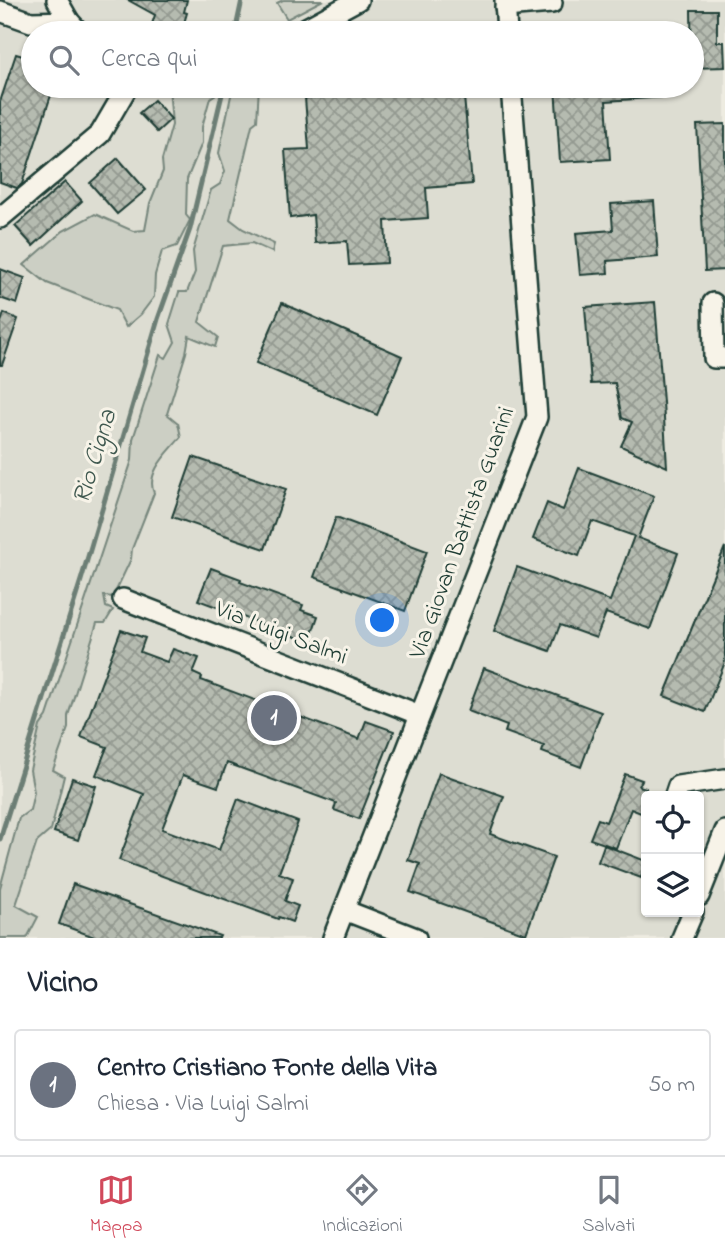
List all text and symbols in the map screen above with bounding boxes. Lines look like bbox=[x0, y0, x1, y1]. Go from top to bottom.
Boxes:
search box bbox=[21, 21, 704, 98]
icon: search bbox=[45, 41, 83, 79]
text: Cerca qui bbox=[101, 41, 197, 79]
street label: Via Giovan Battista Guarini bbox=[401, 402, 525, 665]
water label: Rio Cigna bbox=[64, 404, 129, 509]
street label: Via Luigi Salmi bbox=[209, 592, 352, 675]
your location bbox=[365, 603, 399, 637]
pin: 1 bbox=[251, 692, 297, 744]
map controls bbox=[641, 791, 704, 917]
button: locate bbox=[641, 791, 704, 854]
button: layers bbox=[641, 854, 704, 917]
text: Vicino bbox=[28, 962, 98, 1006]
text: Centro Cristiano Fonte della Vita bbox=[97, 1050, 437, 1088]
text: 1 bbox=[49, 1069, 57, 1102]
text: 50 m bbox=[648, 1069, 695, 1102]
text: Chiesa · Via Luigi Salmi bbox=[97, 1088, 309, 1121]
tab: Mappa bbox=[90, 1171, 142, 1240]
tab: Indicazioni bbox=[322, 1171, 403, 1240]
tab: Salvati bbox=[582, 1171, 635, 1240]

